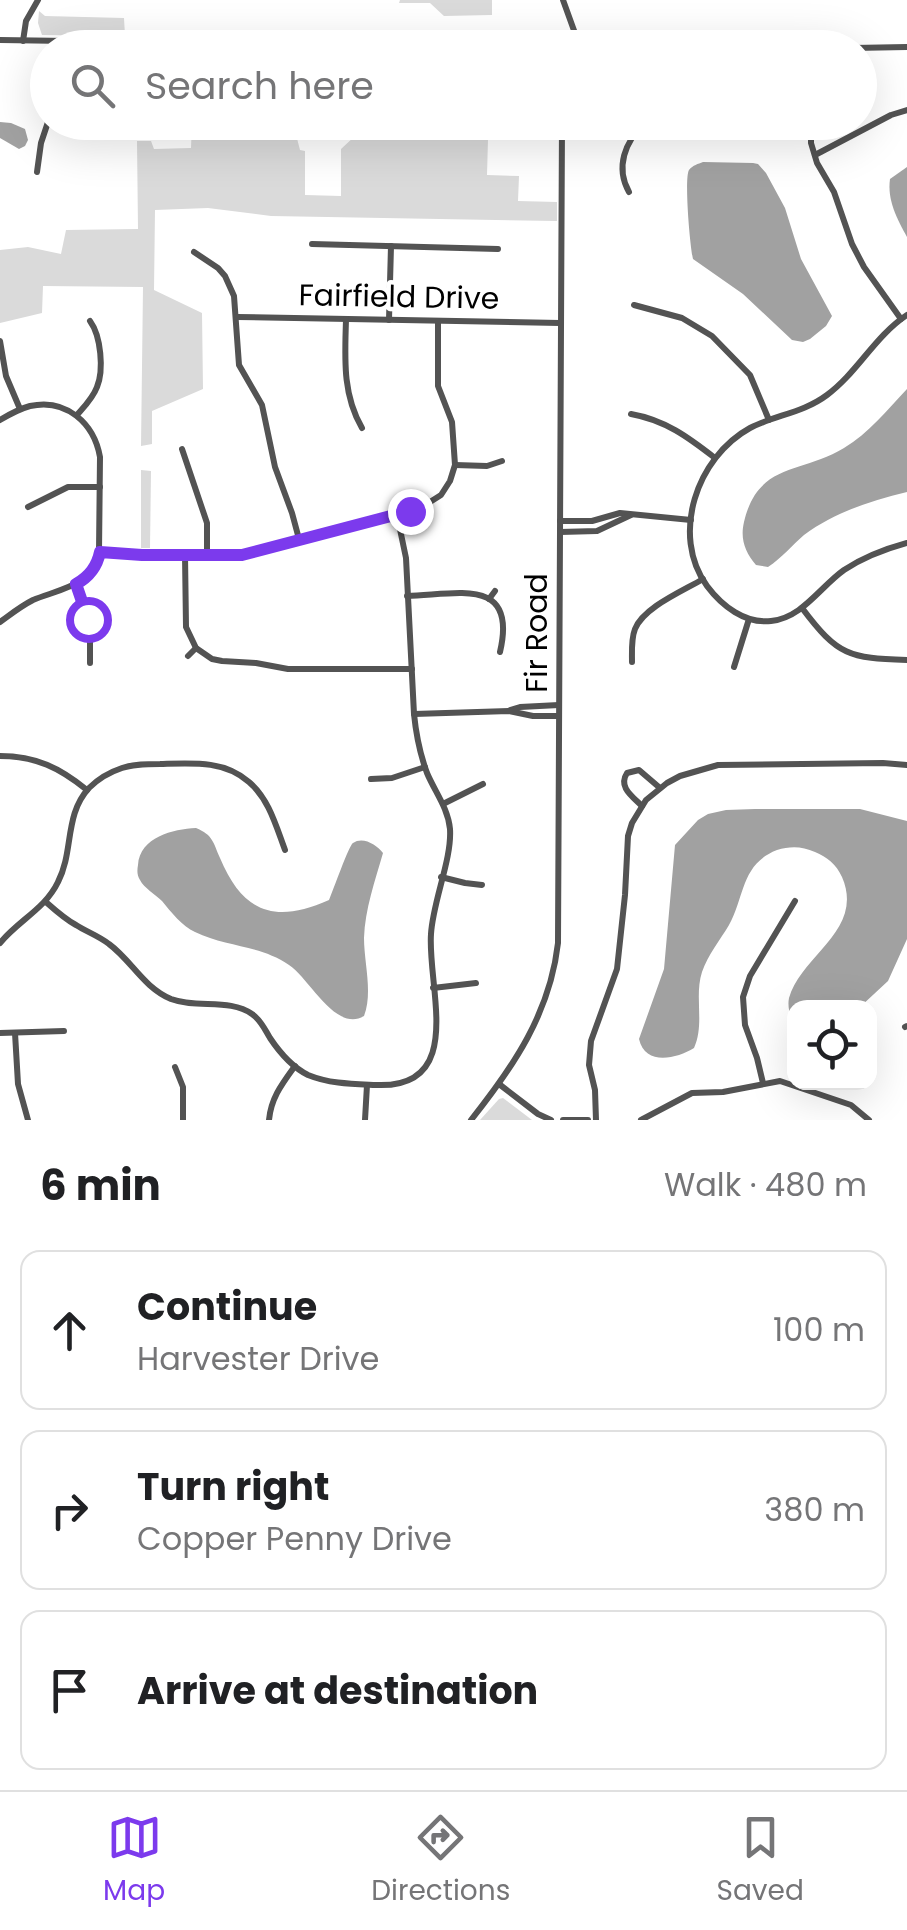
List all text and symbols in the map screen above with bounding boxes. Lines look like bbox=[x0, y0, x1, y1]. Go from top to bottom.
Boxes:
search box bbox=[30, 30, 877, 140]
icon: search bbox=[65, 58, 120, 113]
text: Search here bbox=[145, 59, 374, 112]
street label: Fairfield Drive bbox=[298, 273, 500, 320]
route end bbox=[388, 489, 434, 535]
street label: Fir Road bbox=[515, 573, 558, 693]
route start bbox=[66, 597, 112, 643]
map controls bbox=[787, 1000, 877, 1090]
button: locate bbox=[787, 1000, 877, 1090]
text: 6 min bbox=[40, 1156, 161, 1215]
text: Walk · 480 m bbox=[664, 1162, 867, 1207]
text: Continue bbox=[137, 1280, 317, 1333]
icon: ahead bbox=[42, 1303, 97, 1358]
text: 100 m bbox=[773, 1307, 865, 1352]
text: Harvester Drive bbox=[137, 1336, 379, 1381]
text: Turn right bbox=[137, 1460, 329, 1513]
icon: right bbox=[42, 1483, 97, 1538]
text: 380 m bbox=[764, 1487, 865, 1532]
text: Copper Penny Drive bbox=[137, 1516, 452, 1561]
icon: arrive bbox=[42, 1663, 97, 1718]
text: Arrive at destination bbox=[137, 1664, 538, 1717]
tab: Map bbox=[103, 1810, 165, 1912]
tab: Directions bbox=[371, 1810, 510, 1912]
tab: Saved bbox=[717, 1810, 804, 1912]

